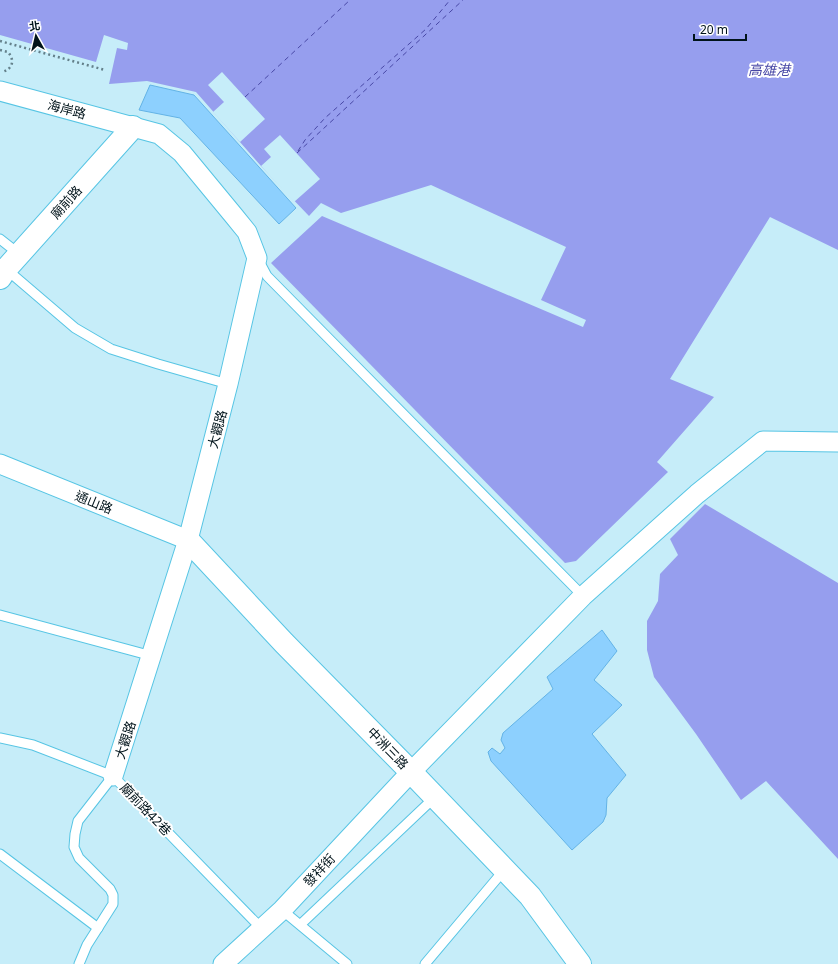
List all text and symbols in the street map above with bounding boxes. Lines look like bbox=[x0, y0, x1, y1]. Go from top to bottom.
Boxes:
north arrow bbox=[16, 16, 56, 56]
scale bar bbox=[694, 16, 746, 42]
text: 北 bbox=[28, 17, 41, 34]
text: 20 m bbox=[700, 21, 728, 38]
water label: 高雄港 bbox=[748, 60, 792, 79]
street label: 海岸路 bbox=[46, 95, 88, 123]
street label: 廟前路 bbox=[46, 181, 86, 223]
street label: 大觀路 bbox=[203, 408, 231, 450]
street label: 通山路 bbox=[73, 486, 115, 518]
street label: 大觀路 bbox=[110, 719, 140, 761]
street label: 中洲三路 bbox=[363, 723, 413, 773]
street label: 廟前路42巷 bbox=[116, 779, 176, 839]
street label: 發祥街 bbox=[299, 850, 339, 890]

